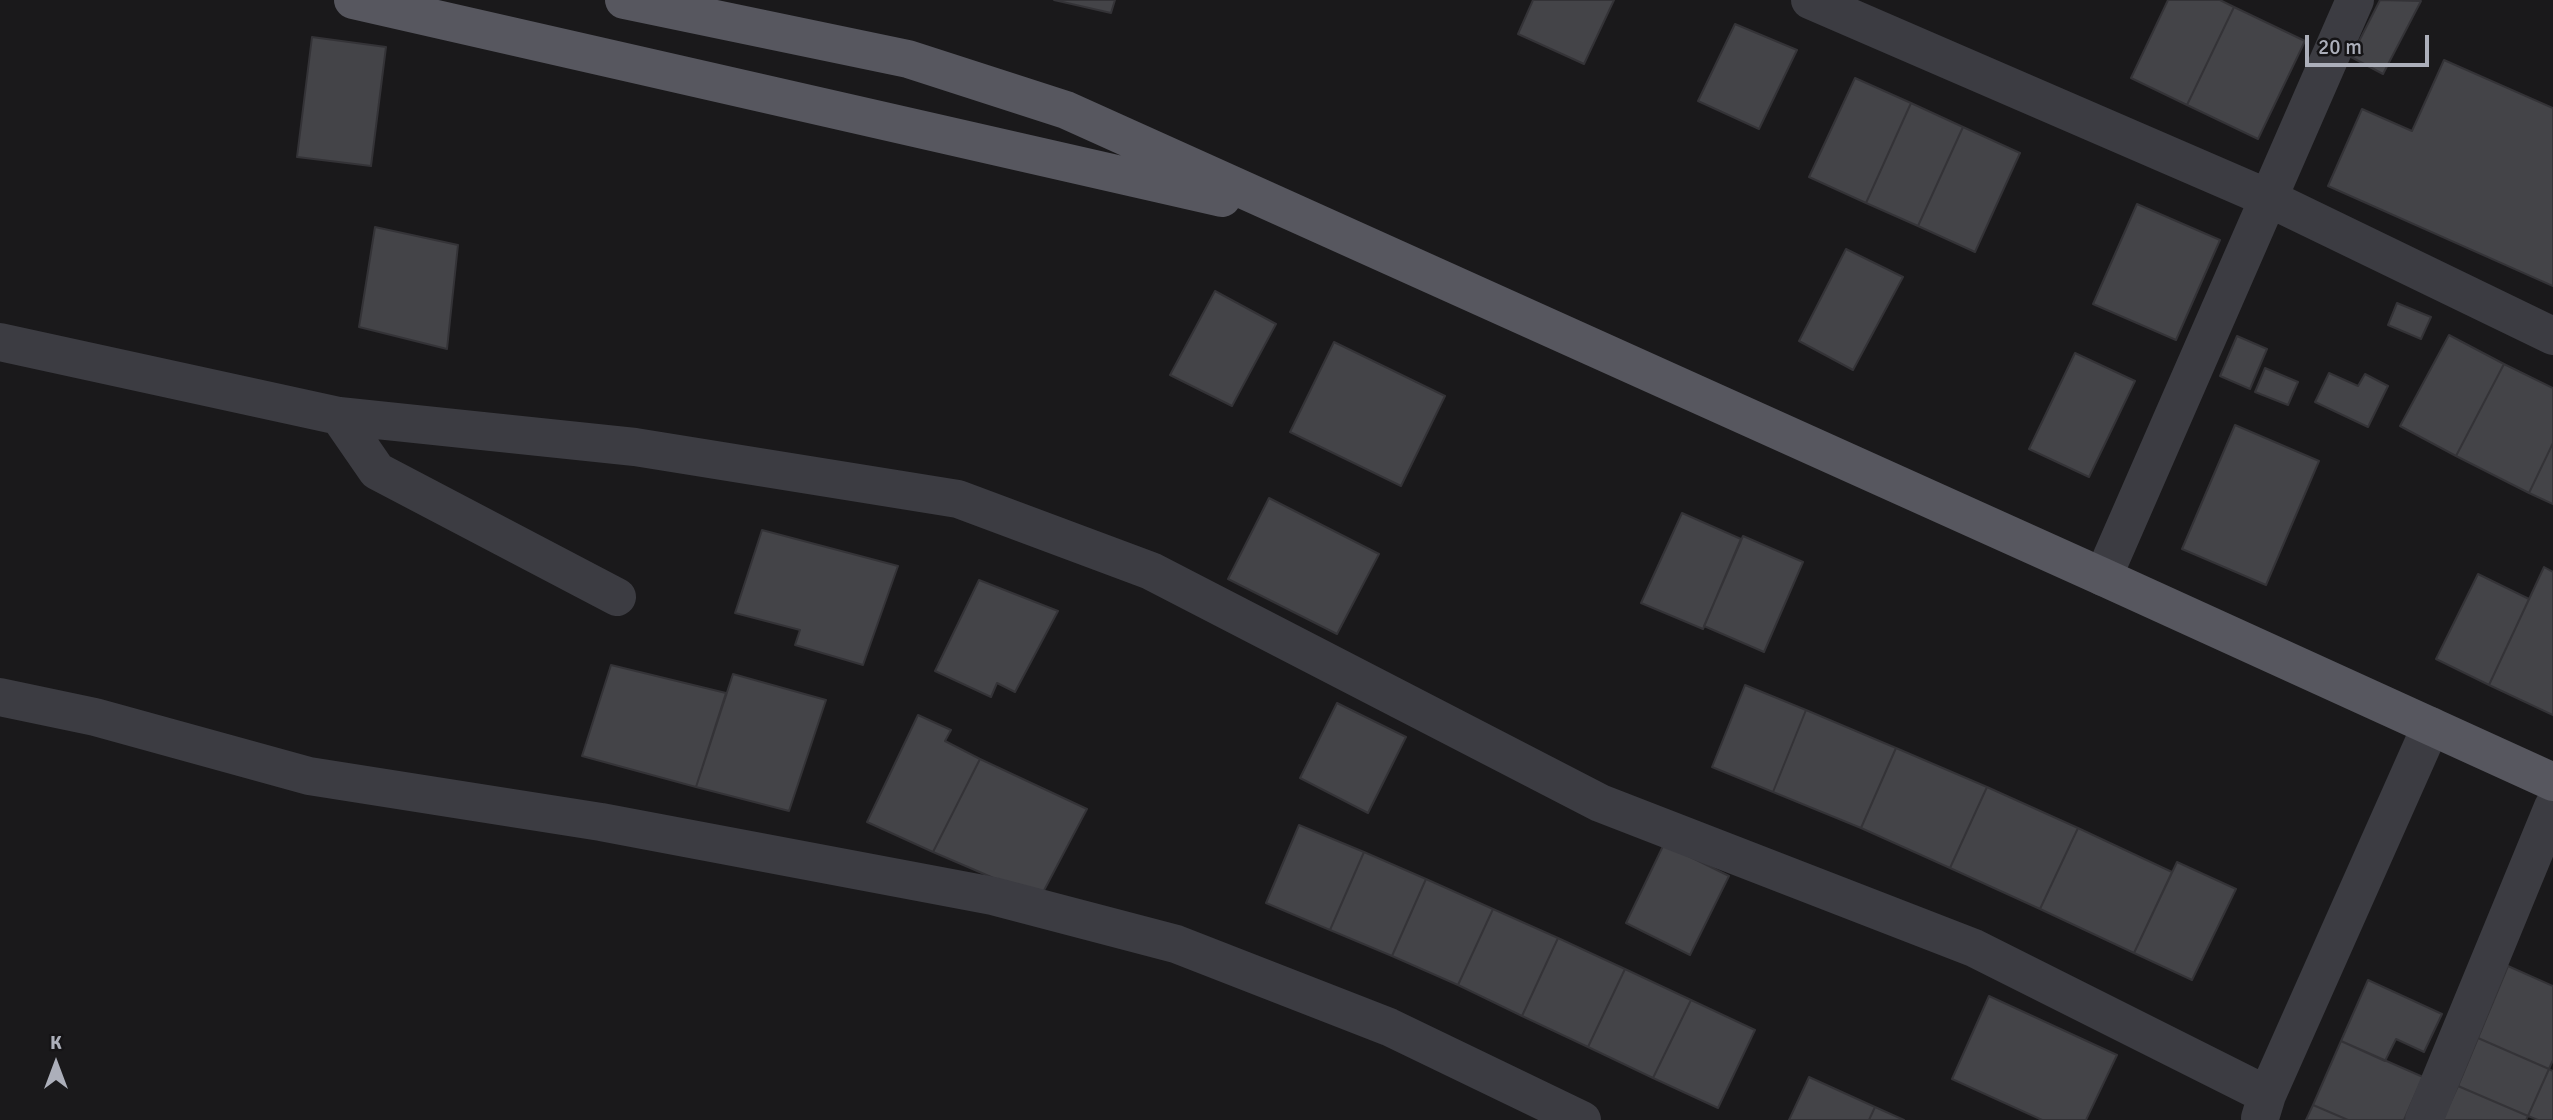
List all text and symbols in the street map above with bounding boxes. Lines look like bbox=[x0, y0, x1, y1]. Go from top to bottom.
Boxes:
scale bar bbox=[2308, 21, 2432, 65]
text: 20 m bbox=[2318, 34, 2362, 60]
north arrow bbox=[21, 1029, 91, 1099]
text: K bbox=[50, 1031, 62, 1055]

